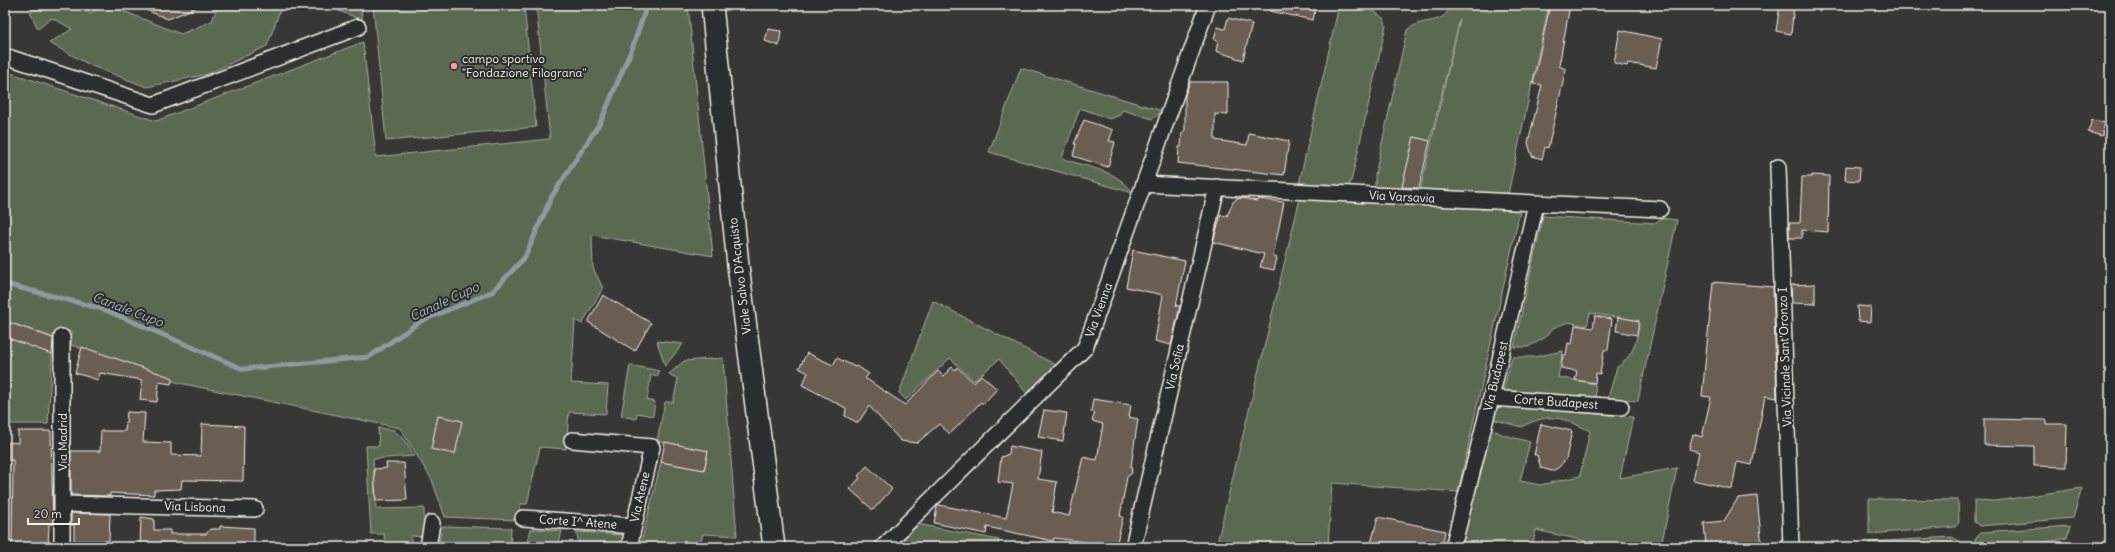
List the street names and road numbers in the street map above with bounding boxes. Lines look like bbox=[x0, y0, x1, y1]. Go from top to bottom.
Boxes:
street label: Via Varsavia bbox=[1369, 187, 1436, 206]
street label: Viale Salvo D'Acquisto bbox=[725, 217, 754, 335]
street label: Via Vienna bbox=[1082, 280, 1115, 339]
street label: Via Vicinale Sant'Oronzo I bbox=[1775, 287, 1794, 427]
street label: Via Budapest bbox=[1480, 339, 1511, 412]
street label: Via Sofia bbox=[1162, 342, 1187, 391]
street label: Corte Budapest bbox=[1514, 391, 1599, 412]
street label: Via Madrid bbox=[55, 413, 70, 471]
street label: Via Atene bbox=[626, 470, 653, 524]
street label: Via Lisbona bbox=[164, 498, 226, 515]
street label: Corte I^ Atene bbox=[538, 511, 618, 532]

